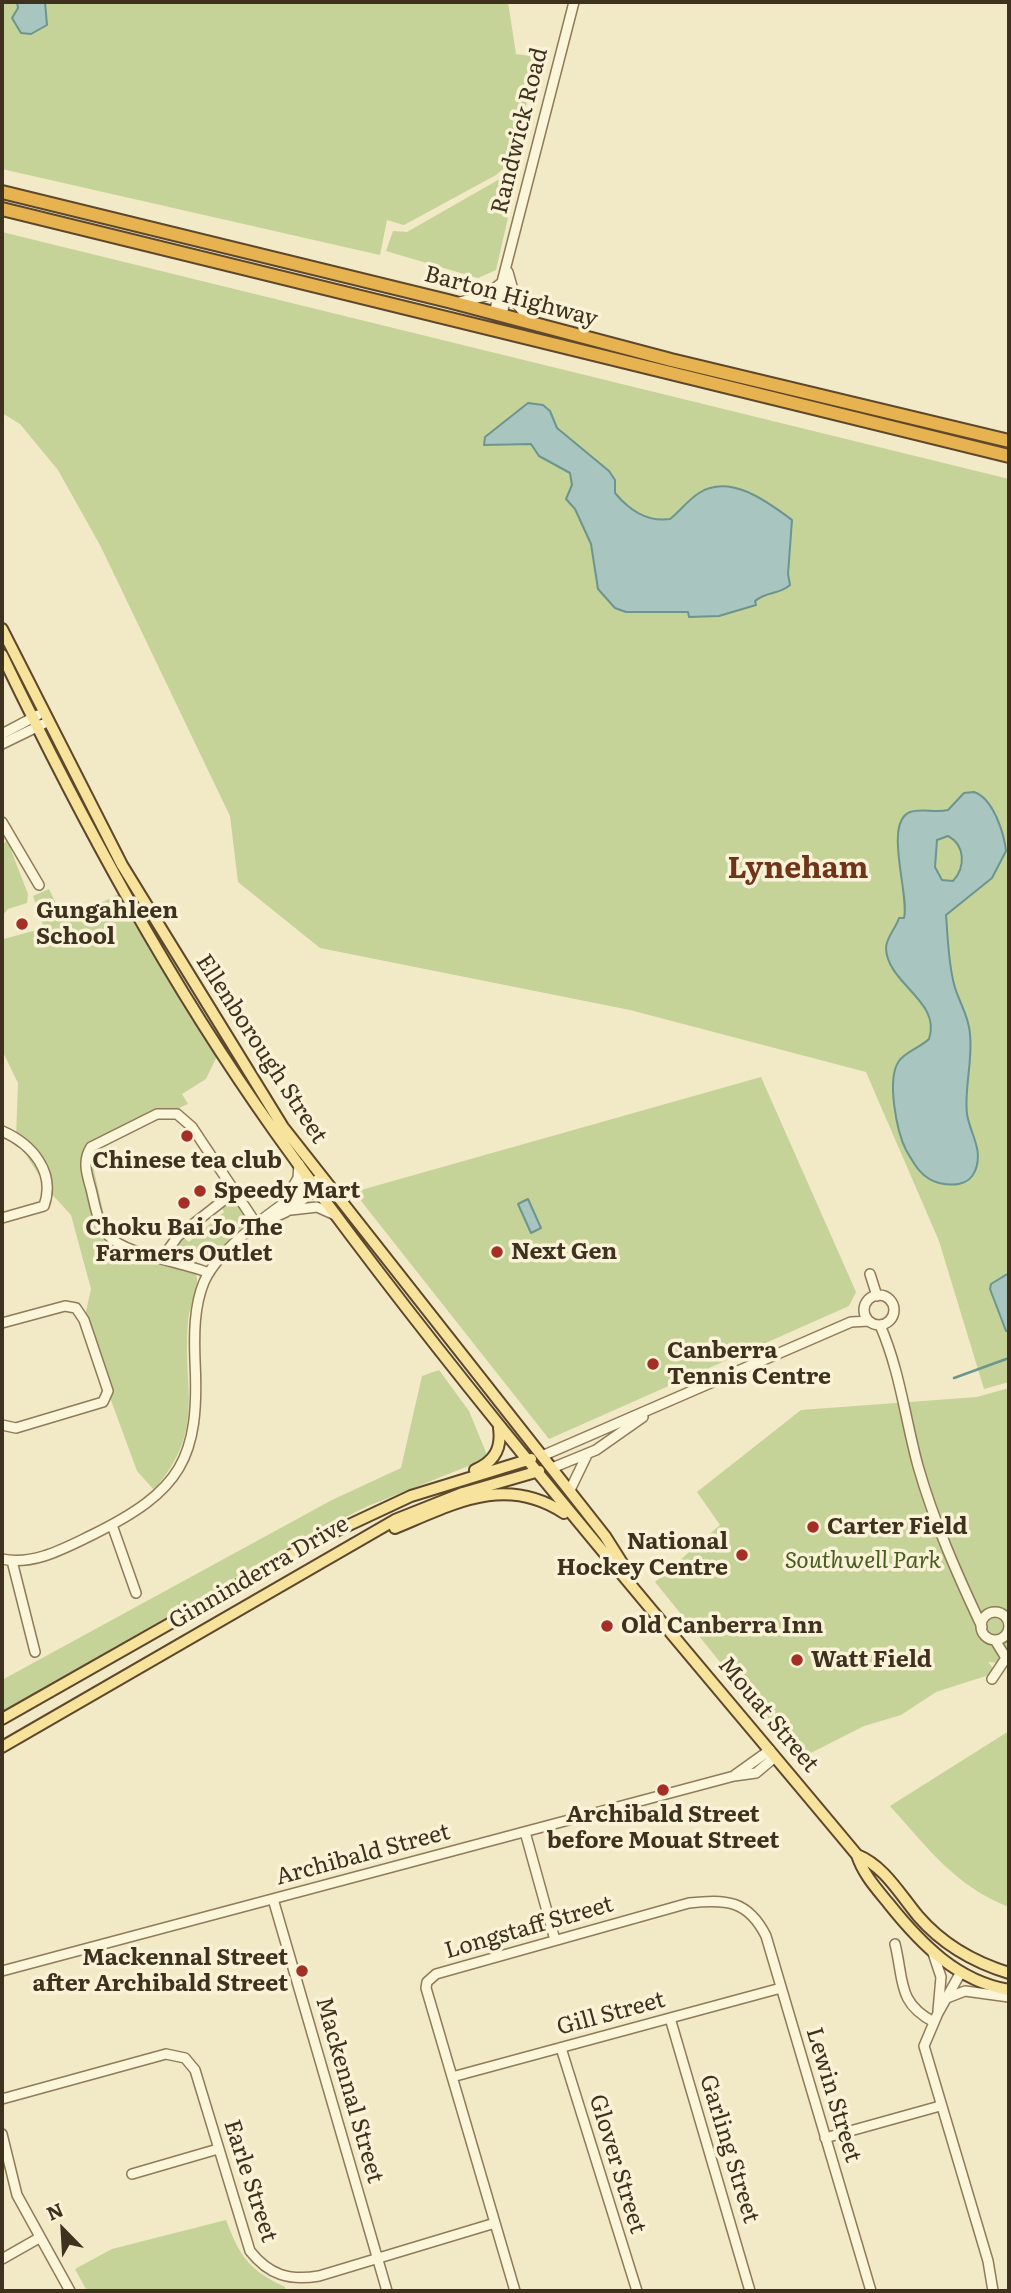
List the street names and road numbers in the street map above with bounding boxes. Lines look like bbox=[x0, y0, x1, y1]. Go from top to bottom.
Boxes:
street label: Randwick Road bbox=[486, 45, 554, 217]
street label: Barton Highway bbox=[421, 261, 601, 333]
street label: Ellenborough Street bbox=[190, 949, 332, 1149]
street label: Ginninderra Drive bbox=[164, 1510, 354, 1636]
street label: Mouat Street bbox=[712, 1652, 824, 1778]
street label: Archibald Street bbox=[273, 1818, 453, 1892]
street label: Longstaff Street bbox=[442, 1891, 616, 1965]
street label: Gill Street bbox=[554, 1986, 668, 2042]
street label: Mackennal Street bbox=[309, 1994, 389, 2186]
street label: Lewin Street bbox=[799, 2024, 867, 2166]
street label: Garling Street bbox=[693, 2071, 765, 2227]
street label: Glover Street bbox=[583, 2091, 651, 2237]
street label: Earle Street bbox=[217, 2116, 283, 2246]

